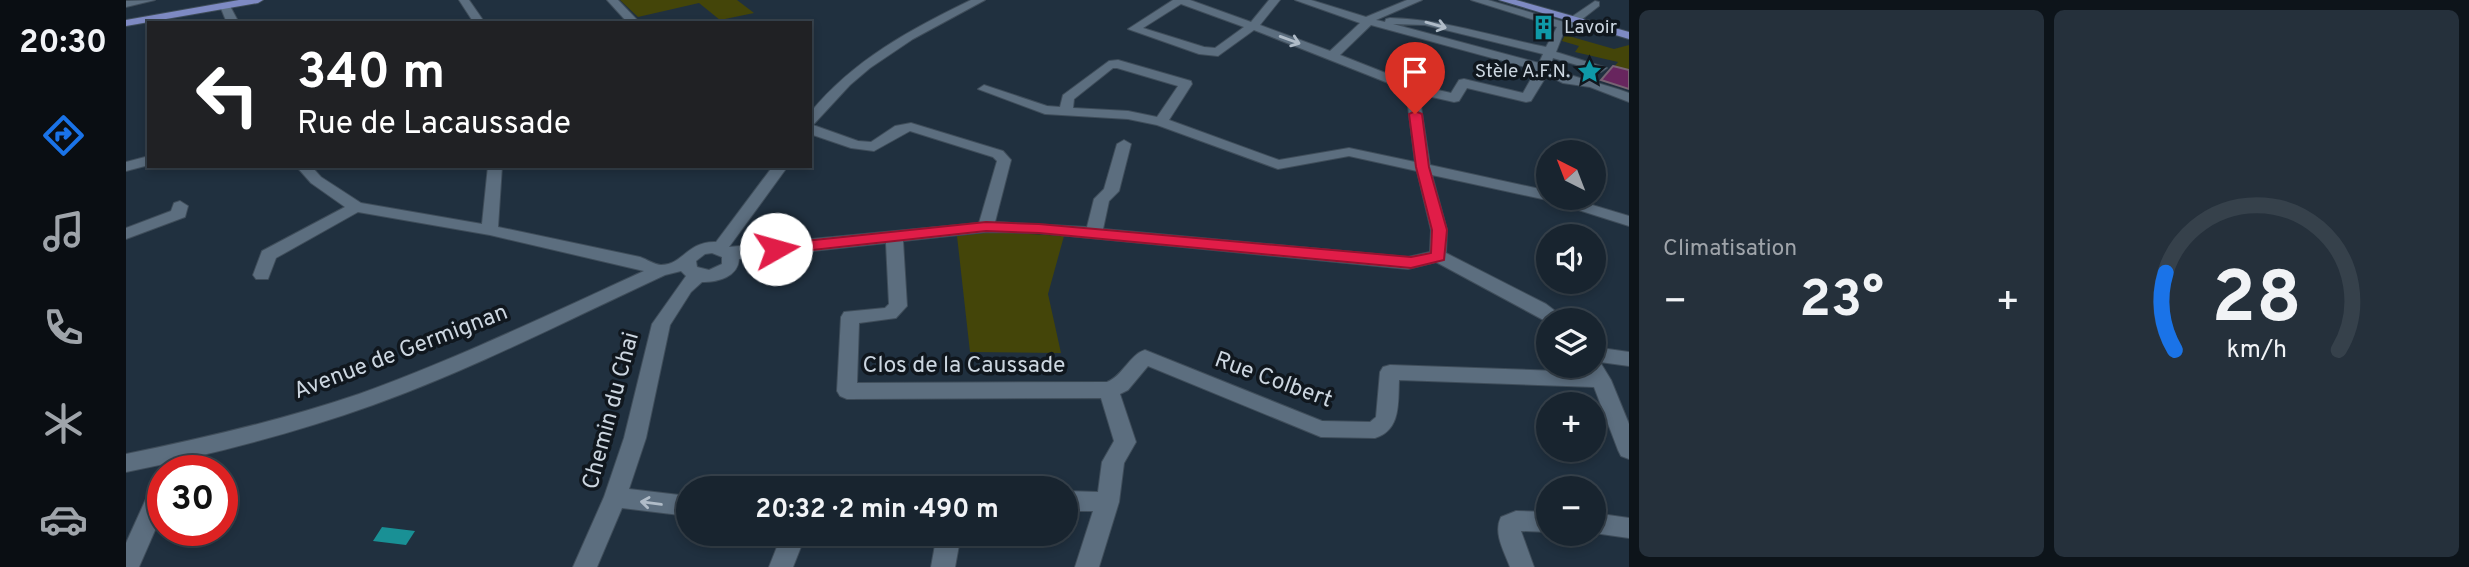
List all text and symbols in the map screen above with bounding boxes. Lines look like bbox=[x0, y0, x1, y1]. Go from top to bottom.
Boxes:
building icon: Lavoir bbox=[1530, 14, 1558, 42]
place label: Lavoir bbox=[1564, 16, 1618, 40]
one-way arrow bbox=[1425, 19, 1447, 32]
text: 20:30 bbox=[19, 24, 107, 64]
one-way arrow bbox=[1279, 35, 1301, 47]
pin bbox=[1385, 42, 1445, 114]
text: 340 m bbox=[297, 44, 445, 106]
icon: left bbox=[182, 49, 273, 140]
icon: arrive bbox=[1396, 53, 1434, 91]
place icon: Stèle A.F.N. bbox=[1576, 58, 1604, 86]
place label: Stèle A.F.N. bbox=[1475, 60, 1570, 84]
text: Rue de Lacaussade bbox=[297, 105, 571, 145]
icon: directions bbox=[39, 111, 88, 160]
north arrow bbox=[1536, 140, 1606, 210]
map controls bbox=[1536, 140, 1606, 546]
icon: music bbox=[39, 207, 88, 256]
position arrow bbox=[739, 212, 813, 286]
button: sound bbox=[1536, 224, 1606, 294]
text: Climatisation bbox=[1663, 235, 1797, 264]
text: 28 bbox=[2211, 256, 2302, 348]
text: 23° bbox=[1799, 269, 1884, 335]
text: − bbox=[1663, 279, 1688, 328]
text: + bbox=[1995, 279, 2020, 328]
street label: Avenue de Germignan bbox=[290, 299, 512, 407]
icon: phone bbox=[39, 303, 88, 352]
button: layers bbox=[1536, 308, 1606, 378]
street label: Chemin du Chai bbox=[577, 329, 647, 493]
text: km/h bbox=[2226, 334, 2287, 366]
street label: Rue Colbert bbox=[1210, 346, 1336, 416]
street label: Clos de la Caussade bbox=[863, 352, 1065, 381]
button: + bbox=[1536, 392, 1606, 462]
icon: climate bbox=[39, 399, 88, 448]
speed limit sign: 30 bbox=[147, 455, 238, 546]
button: − bbox=[1536, 476, 1606, 546]
text: 20:32 · 2 min · 490 m bbox=[755, 494, 999, 527]
icon: car bbox=[39, 495, 88, 544]
one-way arrow bbox=[641, 496, 663, 509]

